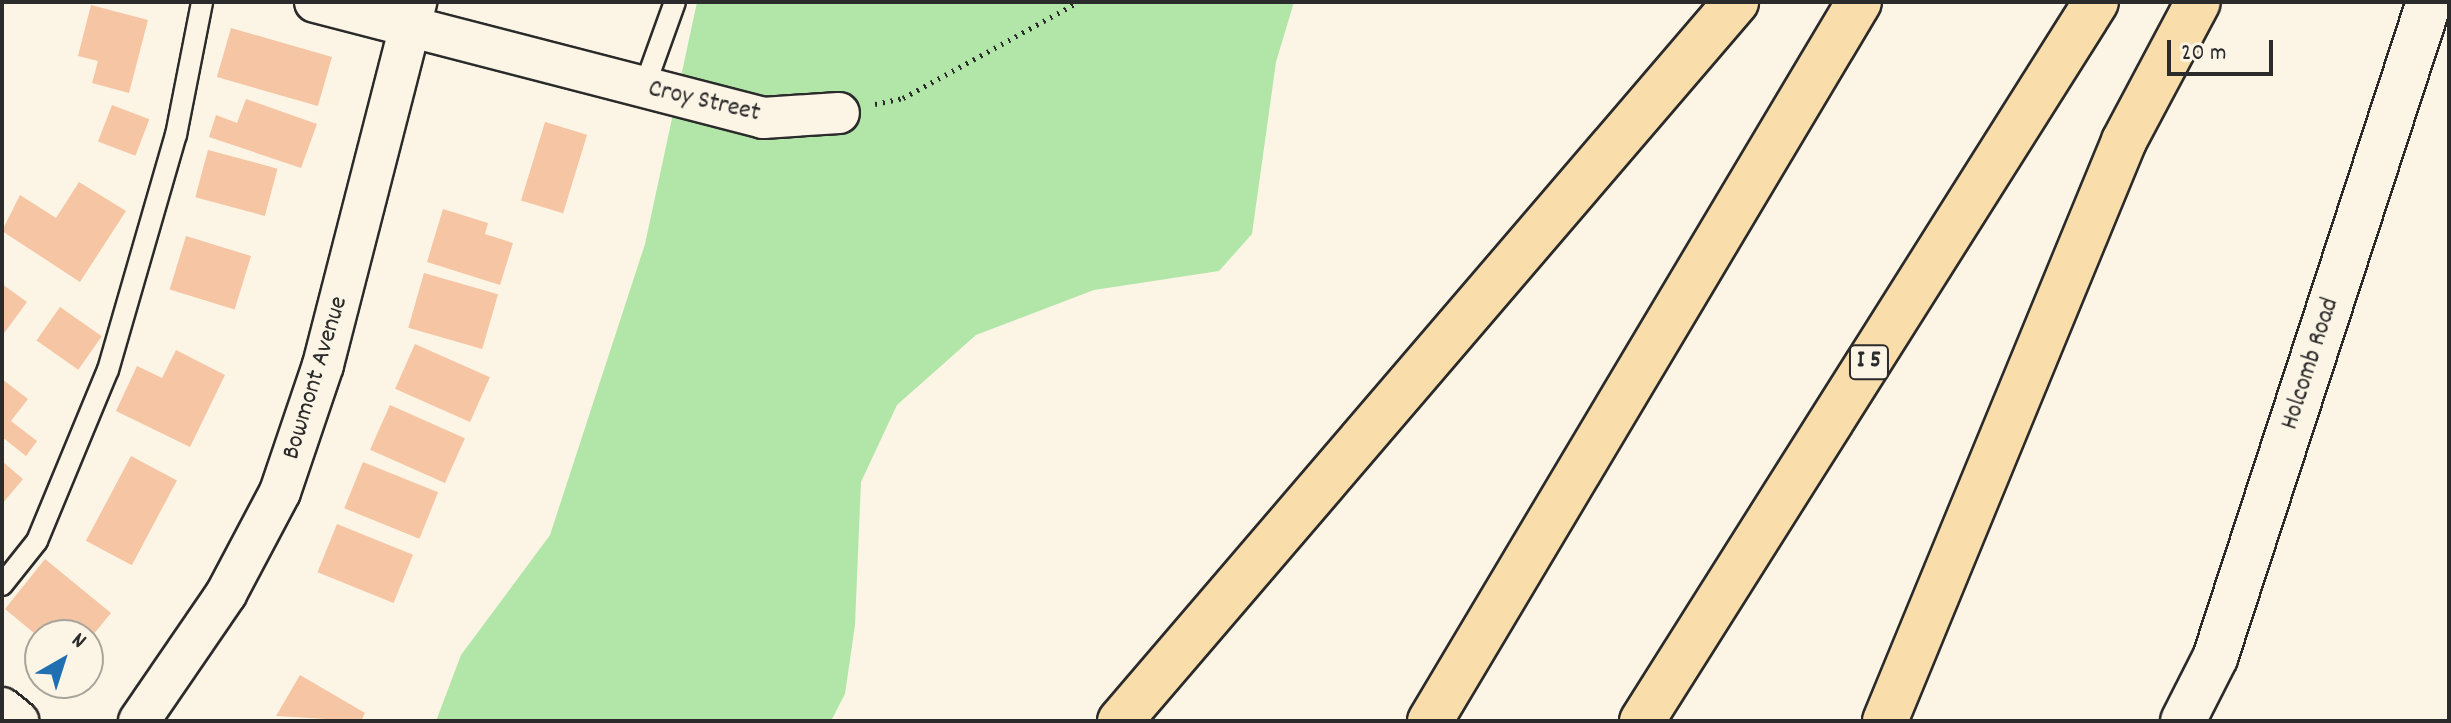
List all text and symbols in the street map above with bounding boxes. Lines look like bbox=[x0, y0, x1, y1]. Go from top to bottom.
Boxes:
scale bar bbox=[2171, 24, 2277, 74]
text: 20 m bbox=[2181, 37, 2227, 71]
street label: Croy Street bbox=[645, 74, 763, 130]
street label: Bowmont Avenue bbox=[276, 293, 356, 463]
street label: Holcomb Road bbox=[2275, 294, 2347, 434]
road number: I 5 bbox=[1847, 342, 1891, 382]
north arrow bbox=[24, 619, 104, 699]
text: N bbox=[64, 626, 92, 657]

